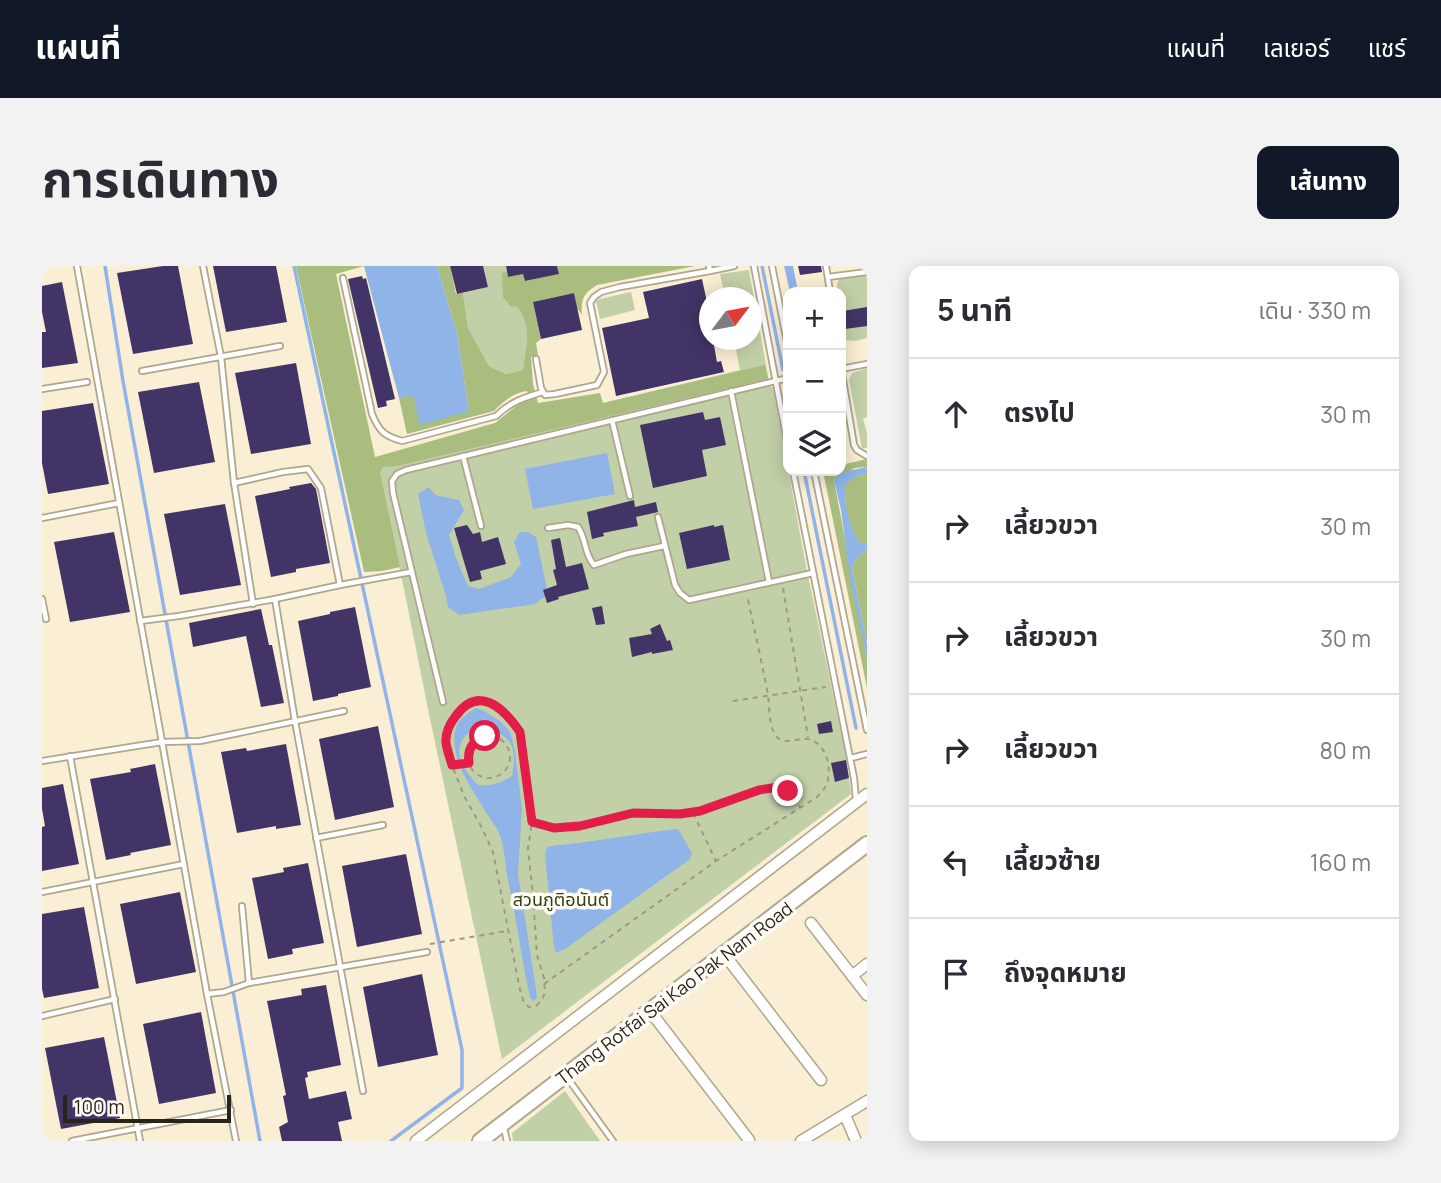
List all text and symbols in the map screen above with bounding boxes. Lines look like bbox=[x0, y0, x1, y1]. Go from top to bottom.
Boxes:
text: แผนที่ bbox=[35, 24, 121, 69]
text: แผนที่ bbox=[1167, 31, 1225, 64]
text: เลเยอร์ bbox=[1263, 31, 1330, 64]
text: แชร์ bbox=[1368, 31, 1406, 64]
text: การเดินทาง bbox=[42, 145, 279, 212]
button: เส้นทาง bbox=[1257, 146, 1399, 219]
north arrow bbox=[699, 287, 762, 350]
map controls bbox=[783, 287, 846, 476]
button: + bbox=[783, 287, 846, 350]
text: 5 นาที bbox=[937, 289, 1012, 330]
text: เดิน · 330 m bbox=[1258, 294, 1371, 326]
button: − bbox=[783, 350, 846, 413]
text: ตรงไป bbox=[1004, 394, 1075, 430]
icon: ahead bbox=[937, 395, 975, 433]
text: 30 m bbox=[1320, 398, 1371, 430]
button: layers bbox=[783, 413, 846, 476]
text: เลี้ยวขวา bbox=[1004, 506, 1098, 542]
icon: right bbox=[937, 507, 975, 545]
text: 30 m bbox=[1320, 510, 1371, 542]
text: เลี้ยวขวา bbox=[1004, 618, 1098, 654]
icon: right bbox=[937, 619, 975, 657]
text: 30 m bbox=[1320, 622, 1371, 654]
route start bbox=[469, 720, 500, 751]
text: เลี้ยวขวา bbox=[1004, 730, 1098, 766]
icon: right bbox=[937, 731, 975, 769]
text: 80 m bbox=[1320, 734, 1371, 766]
route end bbox=[772, 775, 803, 806]
text: เลี้ยวซ้าย bbox=[1004, 842, 1101, 878]
icon: left bbox=[937, 843, 975, 881]
text: 160 m bbox=[1310, 846, 1371, 878]
park label: สวนภูติอนันต์ bbox=[513, 887, 609, 912]
street label: Thang Rotfai Sai Kao Pak Nam Road bbox=[551, 896, 797, 1090]
text: ถึงจุดหมาย bbox=[1004, 954, 1127, 990]
icon: arrive bbox=[937, 955, 975, 993]
scale bar bbox=[63, 1092, 231, 1124]
text: 100 m bbox=[74, 1094, 125, 1120]

